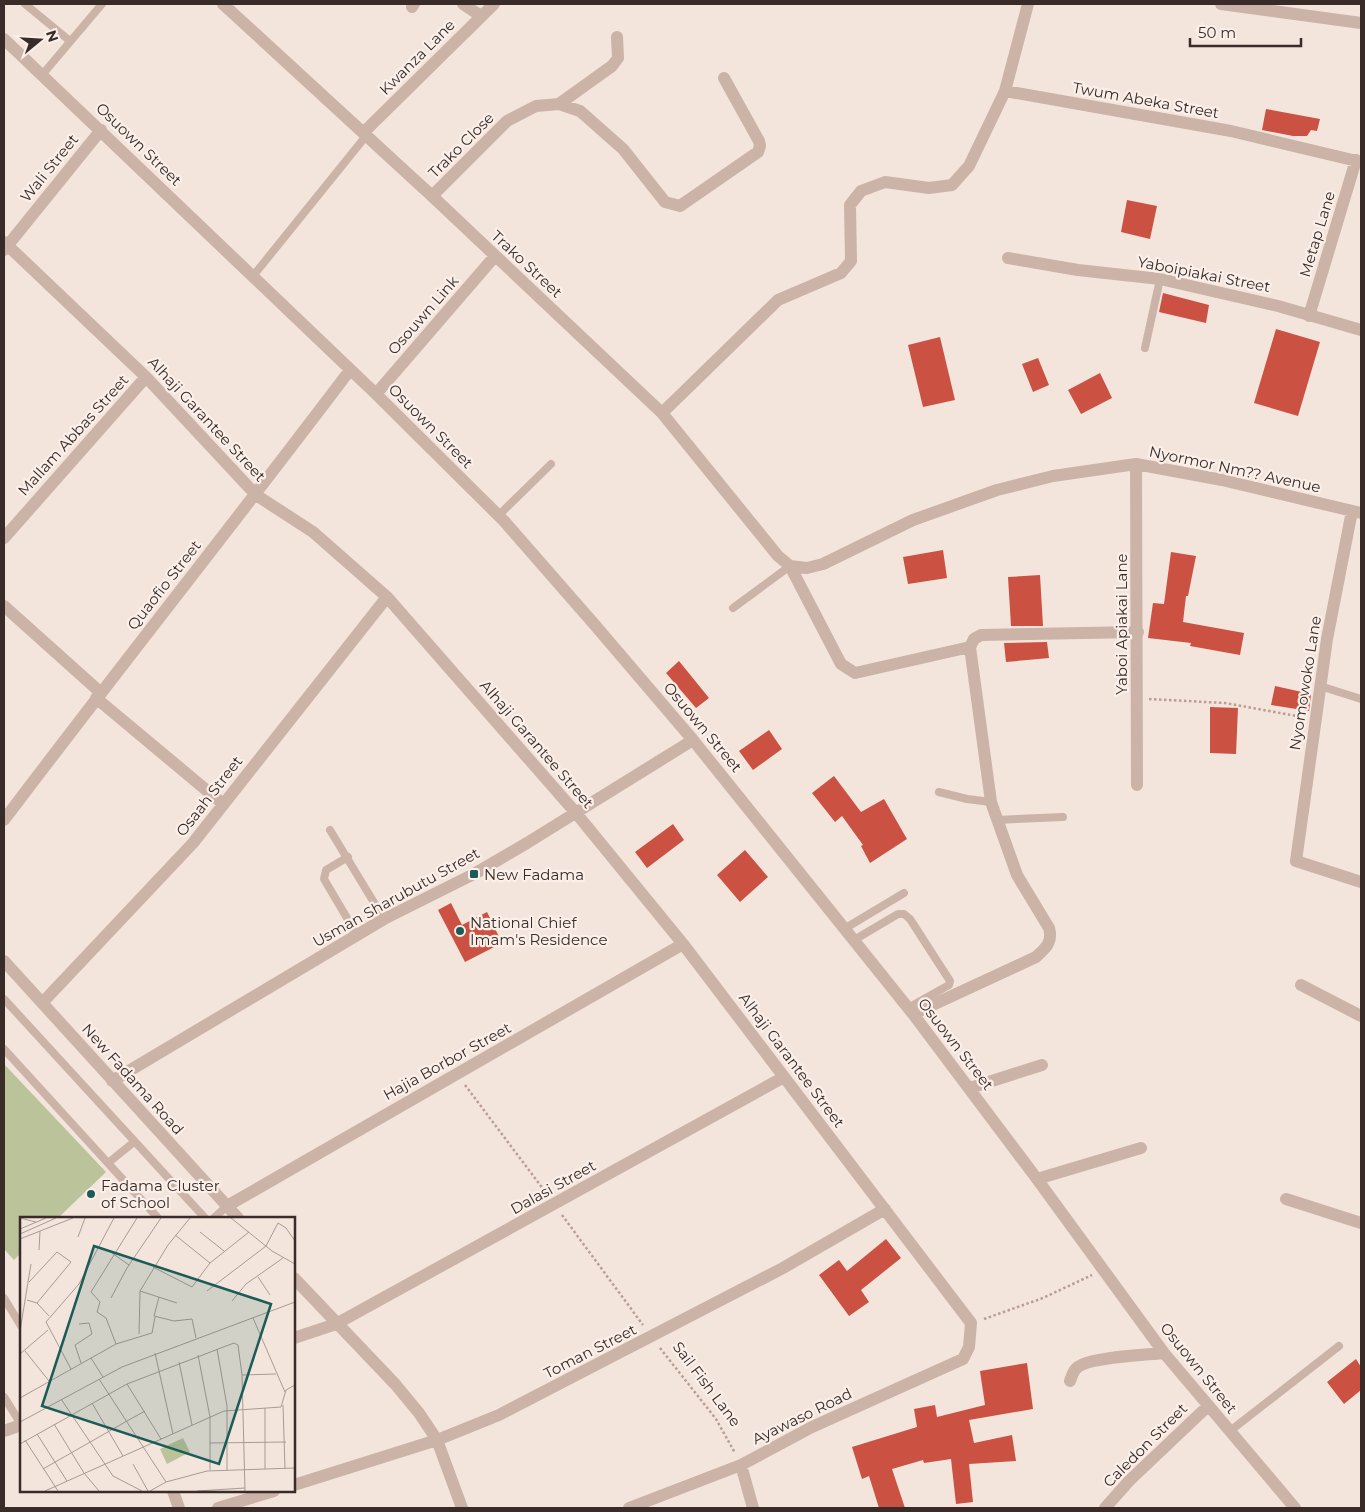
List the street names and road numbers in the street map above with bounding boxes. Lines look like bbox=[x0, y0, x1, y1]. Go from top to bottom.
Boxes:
street label: Kwanza Lane bbox=[375, 15, 459, 99]
street label: Twum Abeka Street bbox=[1071, 78, 1221, 122]
street label: Osuown Street bbox=[92, 98, 186, 190]
street label: Trako Close bbox=[424, 108, 498, 182]
street label: Wali Street bbox=[16, 130, 82, 206]
street label: Metap Lane bbox=[1295, 189, 1339, 279]
street label: Trako Street bbox=[488, 226, 566, 302]
street label: Yaboipiakai Street bbox=[1136, 252, 1272, 296]
street label: Osouwn Link bbox=[383, 272, 463, 358]
street label: Alhaji Garantee Street bbox=[144, 353, 270, 485]
street label: Mallam Abbas Street bbox=[14, 371, 132, 499]
street label: Osuown Street bbox=[385, 380, 477, 472]
street label: Nyormor Nm?? Avenue bbox=[1147, 442, 1323, 496]
street label: Quaofio Street bbox=[123, 536, 205, 634]
street label: Yaboi Apiakai Lane bbox=[1112, 553, 1131, 695]
street label: Nyomowoko Lane bbox=[1285, 614, 1325, 752]
street label: Alhaji Garantee Street bbox=[476, 676, 598, 812]
street label: Osuown Street bbox=[660, 678, 746, 776]
street label: Osaah Street bbox=[172, 752, 246, 840]
street label: Usman Sharubutu Street bbox=[309, 843, 483, 951]
street label: Alhaji Garantee Street bbox=[735, 989, 849, 1131]
street label: Osuown Street bbox=[914, 994, 998, 1094]
street label: Hajia Borbor Street bbox=[380, 1018, 514, 1104]
street label: New Fadama Road bbox=[78, 1019, 188, 1139]
street label: Dalasi Street bbox=[507, 1156, 599, 1218]
street label: Osuown Street bbox=[1156, 1319, 1242, 1417]
street label: Toman Street bbox=[541, 1320, 639, 1382]
street label: Sail Fish Lane bbox=[669, 1338, 745, 1430]
street label: Ayawaso Road bbox=[749, 1384, 855, 1448]
street label: Caledon Street bbox=[1099, 1399, 1191, 1491]

